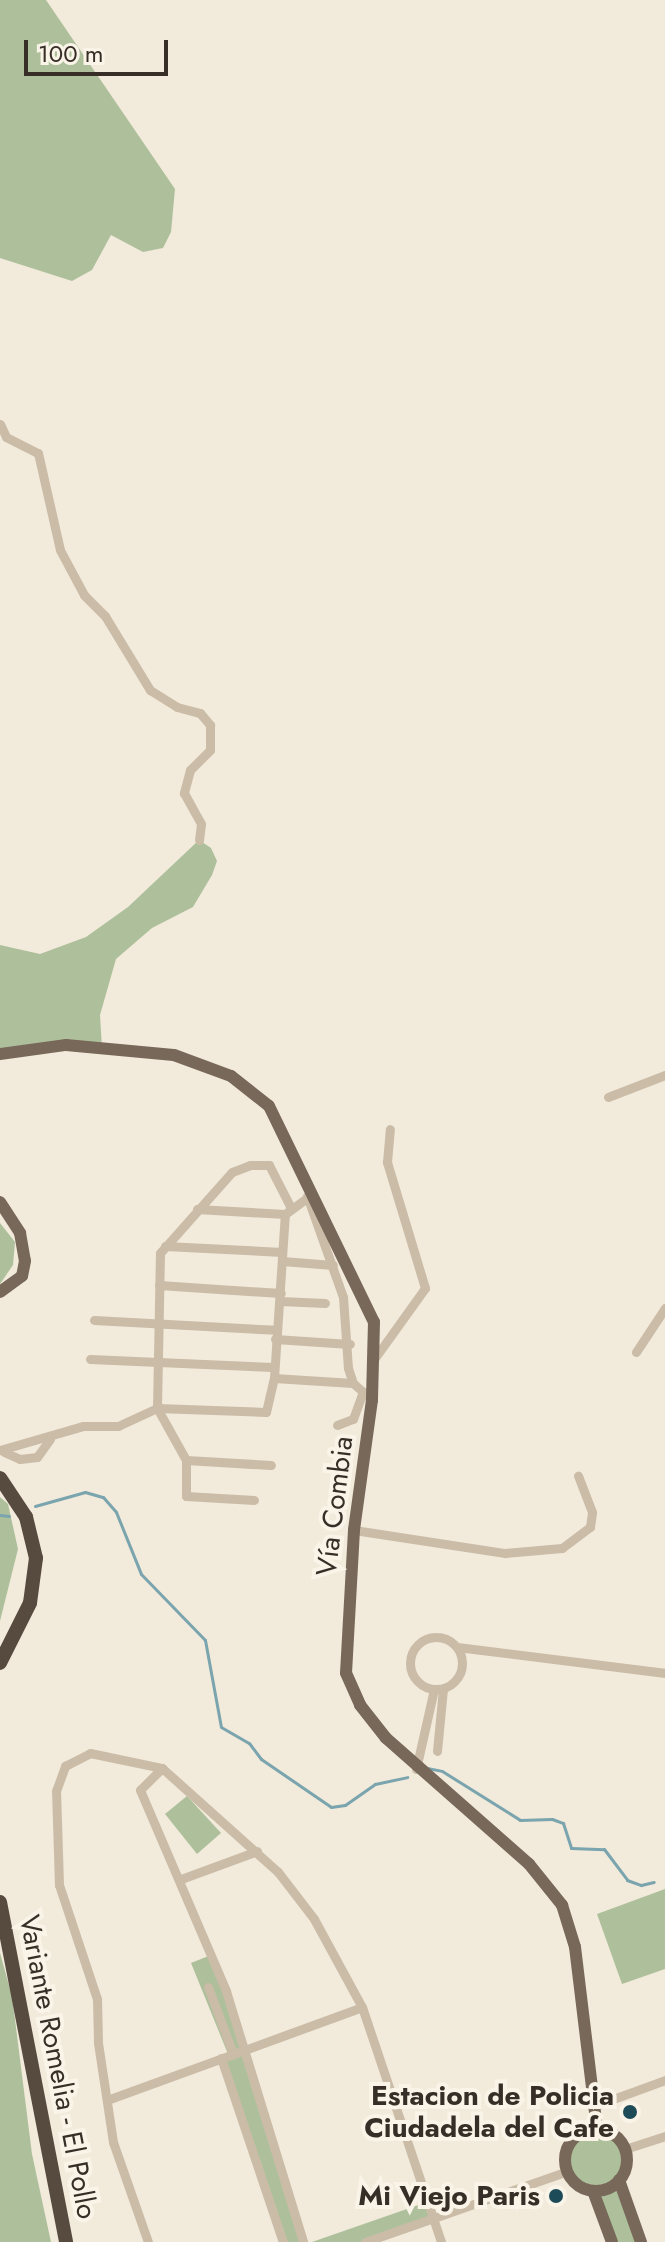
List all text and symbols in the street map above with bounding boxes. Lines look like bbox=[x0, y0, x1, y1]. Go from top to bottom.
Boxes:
scale bar bbox=[28, 24, 172, 74]
text: 100 m bbox=[38, 36, 104, 71]
street label: Vía Combia bbox=[310, 1434, 360, 1578]
street label: Variante Romelia - El Pollo bbox=[12, 1912, 104, 2222]
place label: Estacion de Policia Ciudadela del Cafe bbox=[364, 2079, 614, 2145]
marker: Estacion de Policia Ciudadela del Cafe bbox=[621, 2103, 639, 2121]
place label: Mi Viejo Paris bbox=[358, 2179, 540, 2213]
marker: Mi Viejo Paris bbox=[547, 2187, 565, 2205]

